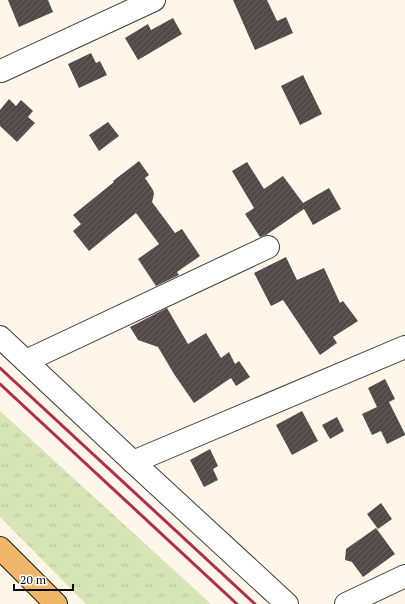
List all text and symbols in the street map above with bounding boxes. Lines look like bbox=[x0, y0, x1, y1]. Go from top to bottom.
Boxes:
scale bar bbox=[14, 566, 73, 592]
text: 20 m bbox=[20, 572, 47, 587]

